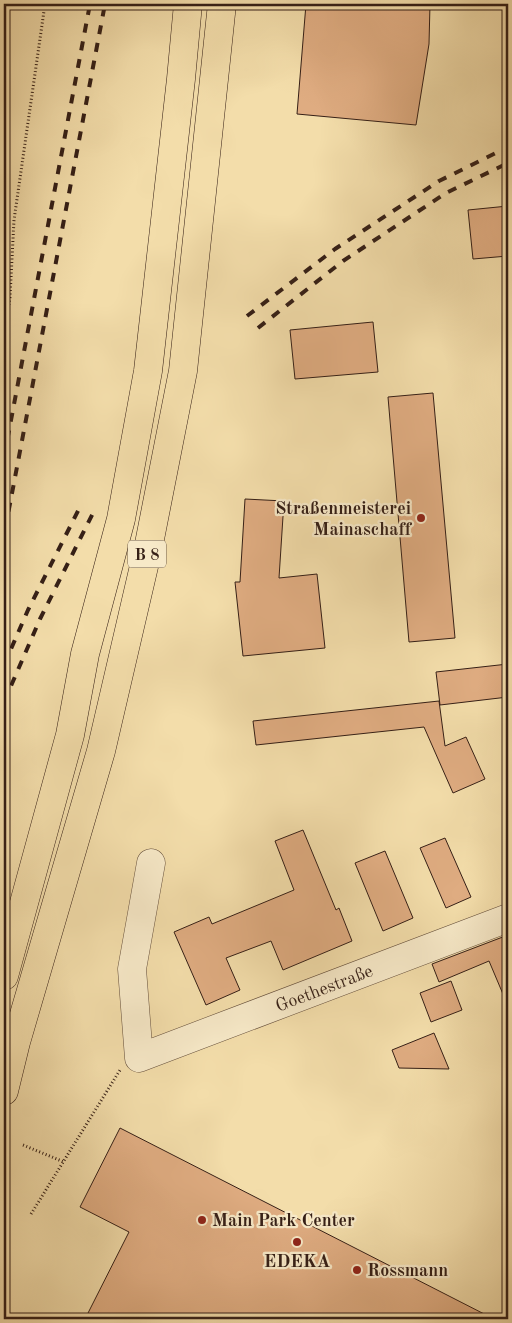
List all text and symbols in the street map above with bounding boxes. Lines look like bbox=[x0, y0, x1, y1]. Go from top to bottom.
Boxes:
place label: Straßenmeisterei Mainaschaff bbox=[275, 500, 413, 539]
marker: Straßenmeisterei Mainaschaff bbox=[415, 512, 427, 524]
road number: B 8 bbox=[128, 540, 166, 568]
street label: Goethestraße bbox=[273, 962, 376, 1016]
place label: Main Park Center bbox=[212, 1212, 355, 1230]
marker: Main Park Center bbox=[196, 1214, 208, 1226]
marker: EDEKA bbox=[291, 1236, 303, 1248]
place label: EDEKA bbox=[264, 1253, 331, 1271]
place label: Rossmann bbox=[367, 1262, 448, 1280]
marker: Rossmann bbox=[351, 1264, 363, 1276]

